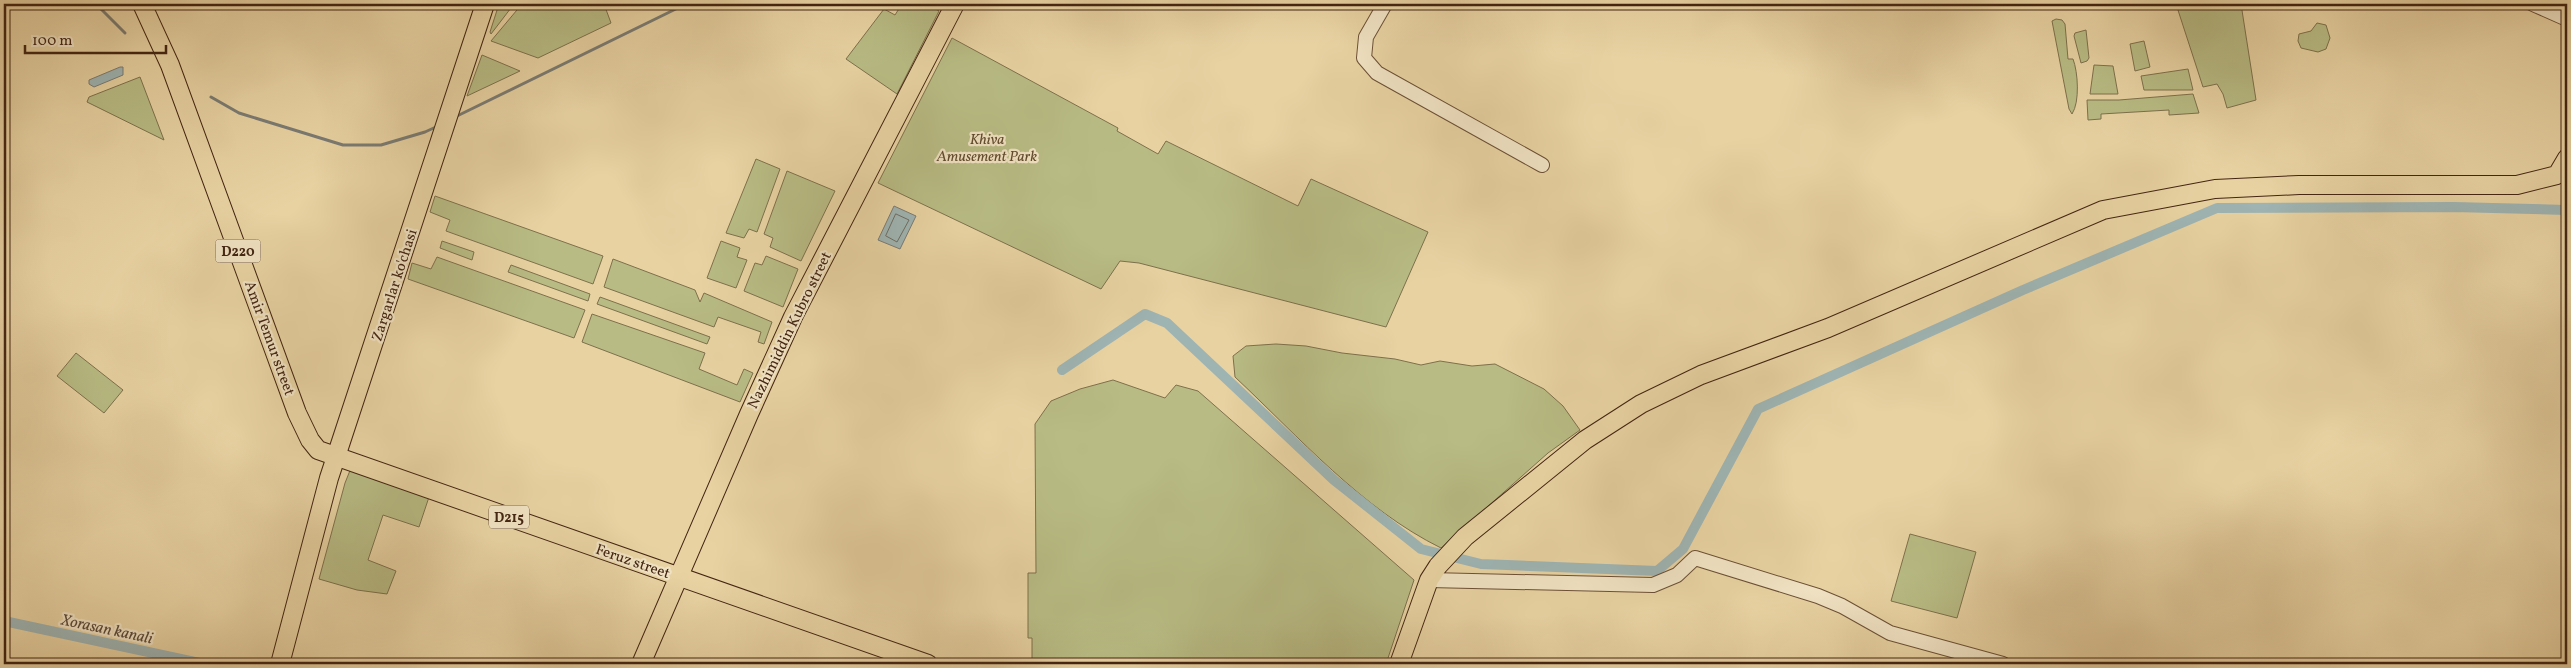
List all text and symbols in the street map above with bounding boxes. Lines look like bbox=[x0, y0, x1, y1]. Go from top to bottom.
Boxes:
scale bar bbox=[25, 22, 166, 54]
text: 100 m bbox=[32, 31, 72, 52]
park label: Khiva Amusement Park bbox=[936, 130, 1037, 168]
street label: Zargarlar ko'chasi bbox=[367, 227, 424, 344]
road number: D220 bbox=[216, 240, 260, 262]
street label: Nazhimiddin Kubro street bbox=[743, 249, 838, 413]
street label: Amir Temur street bbox=[238, 278, 299, 399]
road number: D215 bbox=[489, 506, 529, 528]
street label: Feruz street bbox=[592, 540, 673, 585]
water label: Xorasan kanali bbox=[58, 609, 155, 651]

